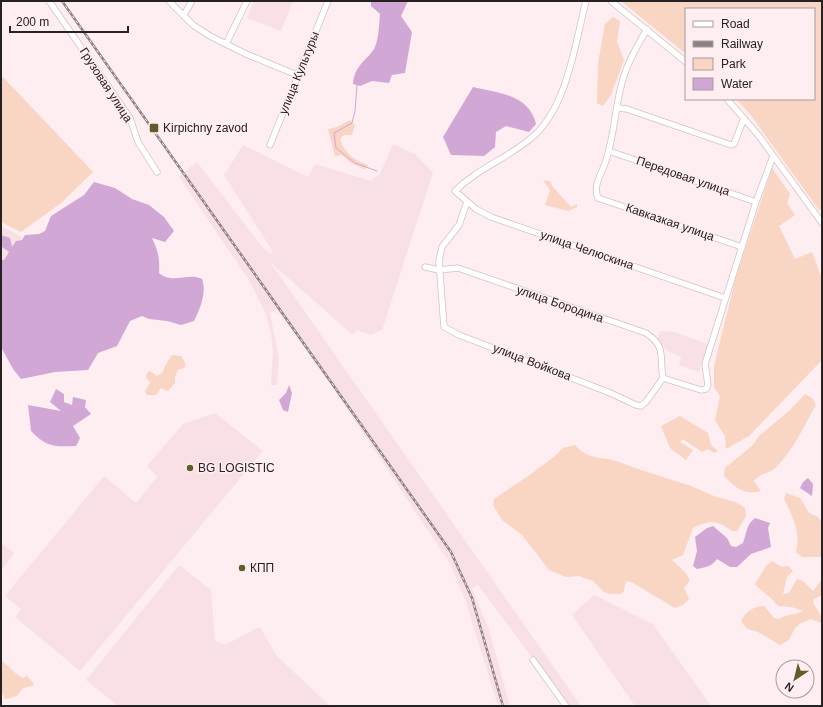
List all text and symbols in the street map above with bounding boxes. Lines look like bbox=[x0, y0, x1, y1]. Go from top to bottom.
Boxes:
scale bar bbox=[10, 8, 128, 34]
legend bbox=[685, 8, 815, 100]
text: 200 m bbox=[16, 15, 49, 29]
text: Road bbox=[721, 17, 750, 31]
street label: улица Культуры bbox=[276, 30, 322, 116]
text: Railway bbox=[721, 37, 763, 51]
street label: Грузовая улица bbox=[77, 45, 136, 125]
text: Park bbox=[721, 57, 747, 71]
text: Water bbox=[721, 77, 753, 91]
place label: Kirpichny zavod bbox=[163, 121, 248, 135]
marker: Kirpichny zavod bbox=[148, 122, 160, 134]
street label: Передовая улица bbox=[634, 153, 732, 199]
street label: Кавказкая улица bbox=[624, 200, 716, 244]
street label: улица Челюскина bbox=[538, 227, 636, 273]
street label: улица Бородина bbox=[515, 283, 606, 326]
street label: улица Войкова bbox=[491, 341, 573, 383]
place label: BG LOGISTIC bbox=[198, 461, 275, 475]
marker: BG LOGISTIC bbox=[185, 463, 195, 473]
place label: КПП bbox=[250, 561, 274, 575]
marker: КПП bbox=[237, 563, 247, 573]
north arrow bbox=[775, 659, 815, 699]
text: N bbox=[783, 680, 796, 694]

